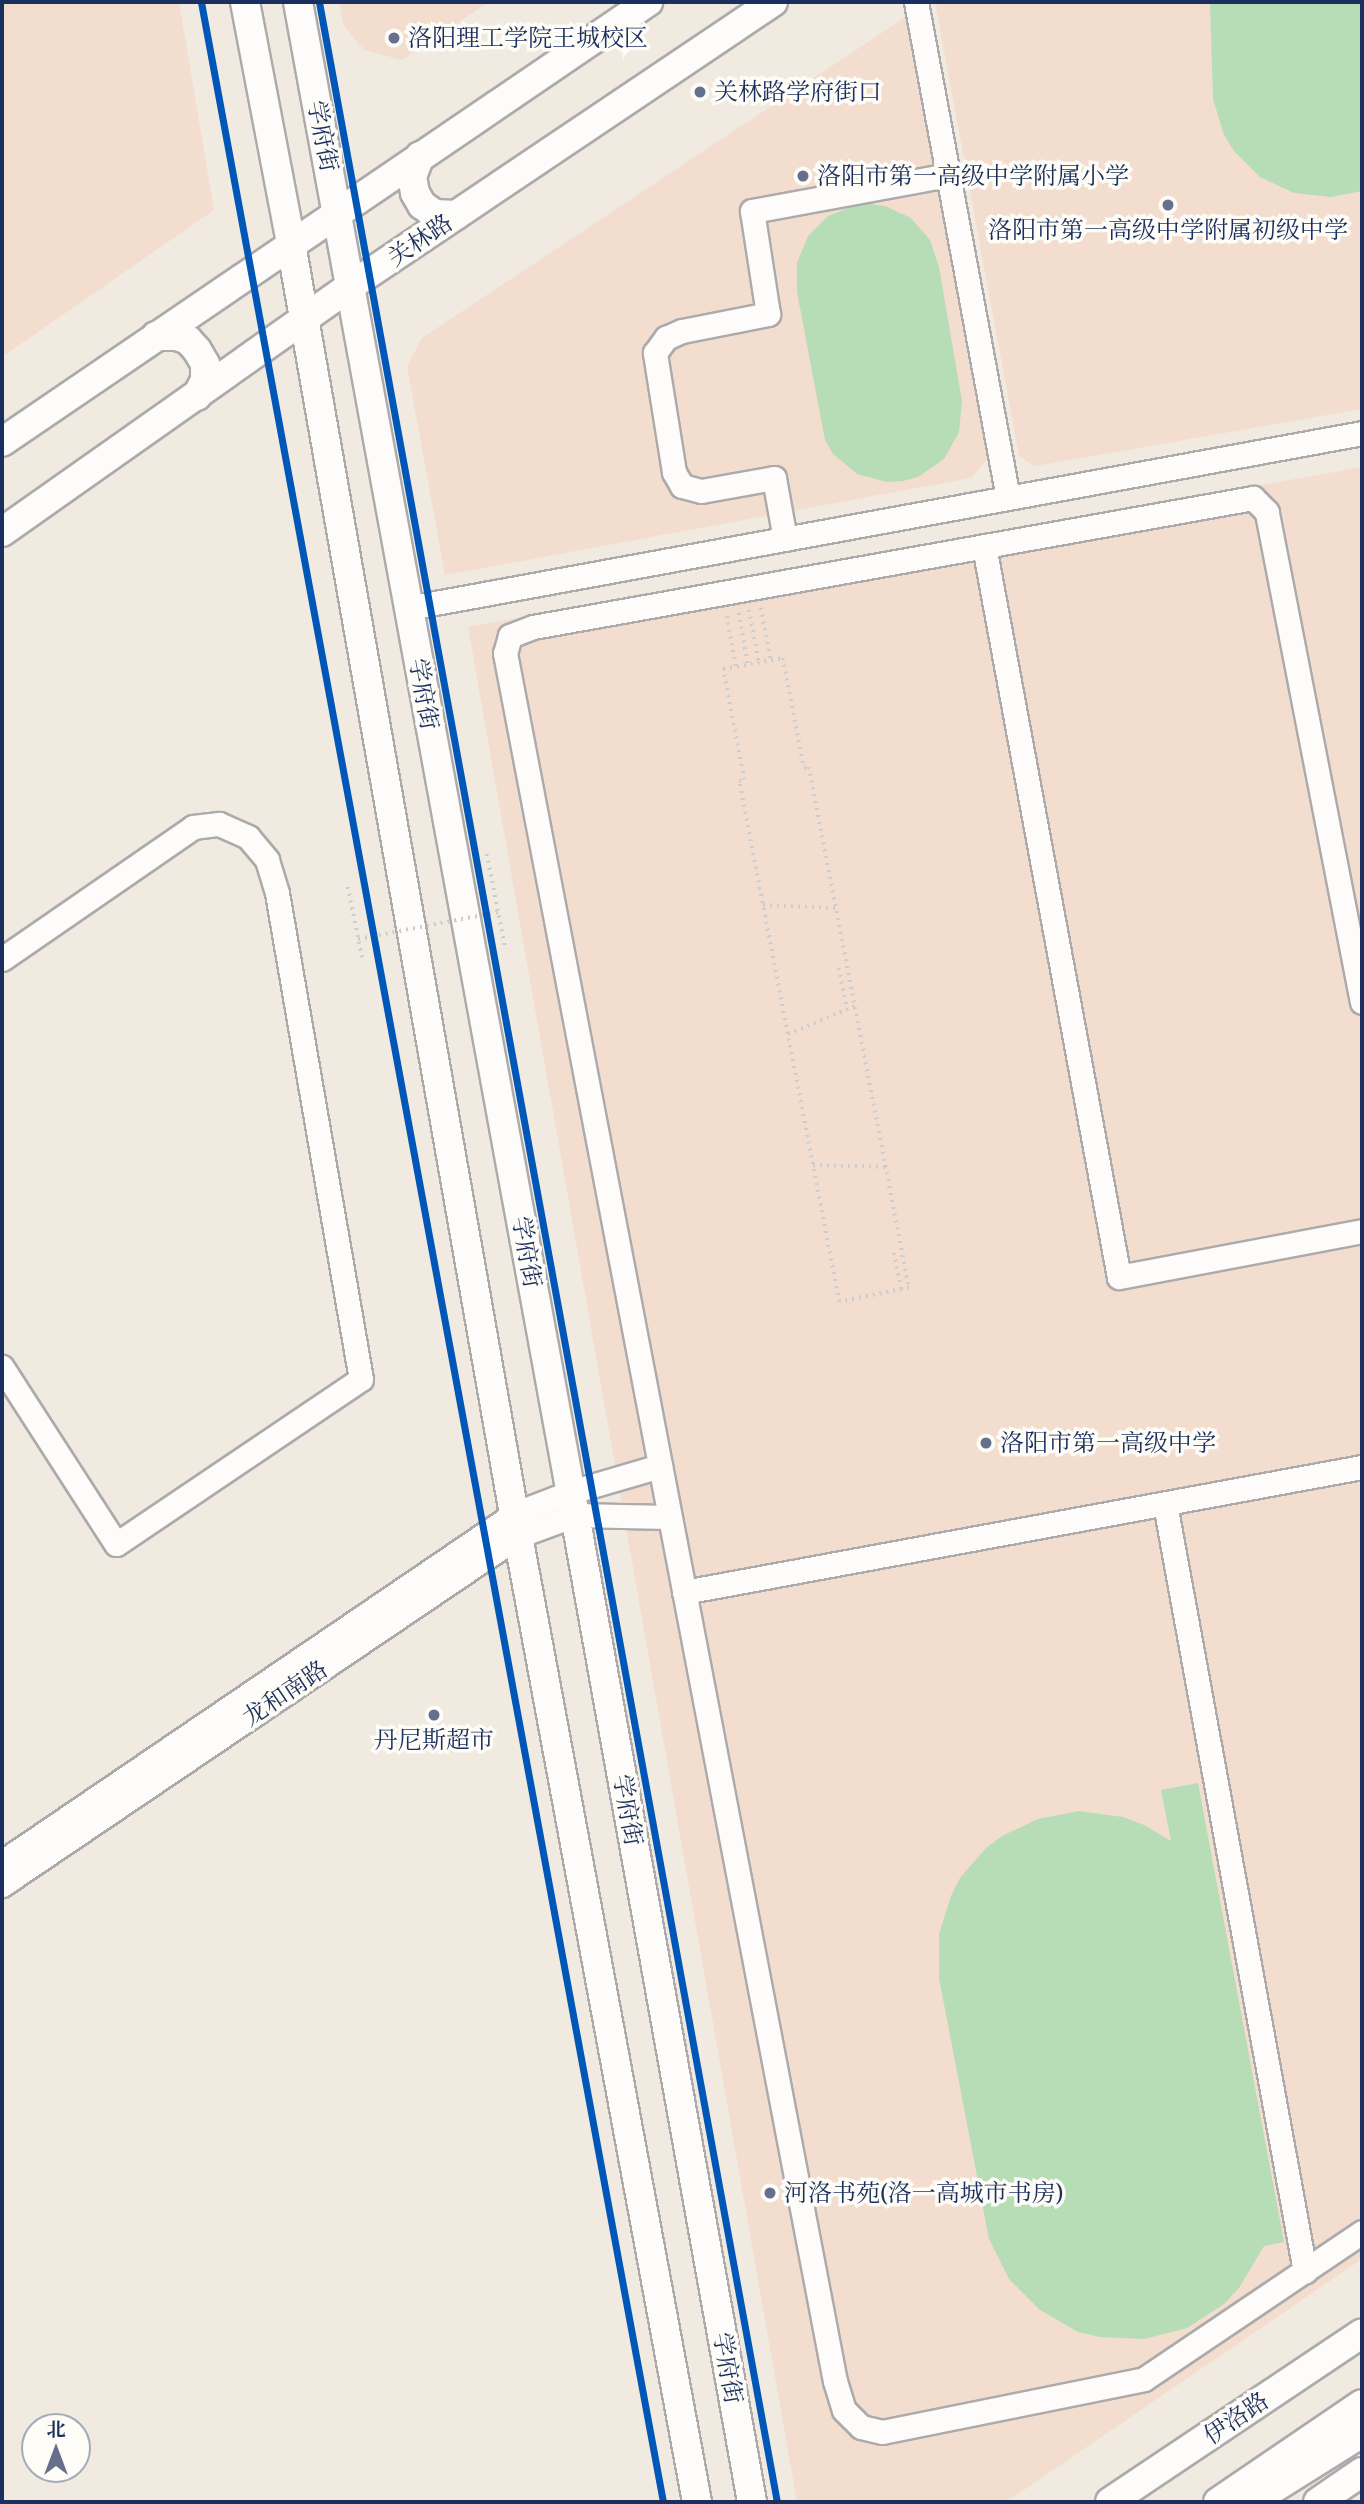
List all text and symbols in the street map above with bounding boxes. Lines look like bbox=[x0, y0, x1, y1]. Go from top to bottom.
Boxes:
place label: 洛阳理工学院王城校区 bbox=[408, 24, 648, 52]
marker: 洛阳理工学院王城校区 bbox=[386, 30, 402, 46]
place label: 关林路学府街口 bbox=[714, 78, 882, 106]
marker: 关林路学府街口 bbox=[692, 84, 708, 100]
street label: 学府街 bbox=[302, 98, 344, 174]
place label: 洛阳市第一高级中学附属小学 bbox=[817, 162, 1129, 190]
marker: 洛阳市第一高级中学附属小学 bbox=[795, 168, 811, 184]
marker: 洛阳市第一高级中学附属初级中学 bbox=[1160, 197, 1176, 213]
street label: 关林路 bbox=[382, 208, 458, 272]
place label: 洛阳市第一高级中学附属初级中学 bbox=[988, 216, 1348, 244]
street label: 学府街 bbox=[404, 656, 444, 732]
street label: 学府街 bbox=[507, 1214, 547, 1290]
place label: 洛阳市第一高级中学 bbox=[1000, 1429, 1216, 1457]
marker: 洛阳市第一高级中学 bbox=[978, 1435, 994, 1451]
street label: 龙和南路 bbox=[237, 1654, 333, 1732]
marker: 丹尼斯超市 bbox=[426, 1707, 442, 1723]
place label: 丹尼斯超市 bbox=[374, 1726, 494, 1754]
street label: 学府街 bbox=[608, 1772, 648, 1848]
place label: 河洛书苑(洛一高城市书房) bbox=[784, 2179, 1063, 2207]
marker: 河洛书苑(洛一高城市书房) bbox=[762, 2185, 778, 2201]
street label: 学府街 bbox=[708, 2330, 748, 2406]
street label: 伊洛路 bbox=[1198, 2386, 1274, 2450]
north arrow bbox=[21, 2413, 91, 2483]
text: 北 bbox=[46, 2415, 66, 2443]

